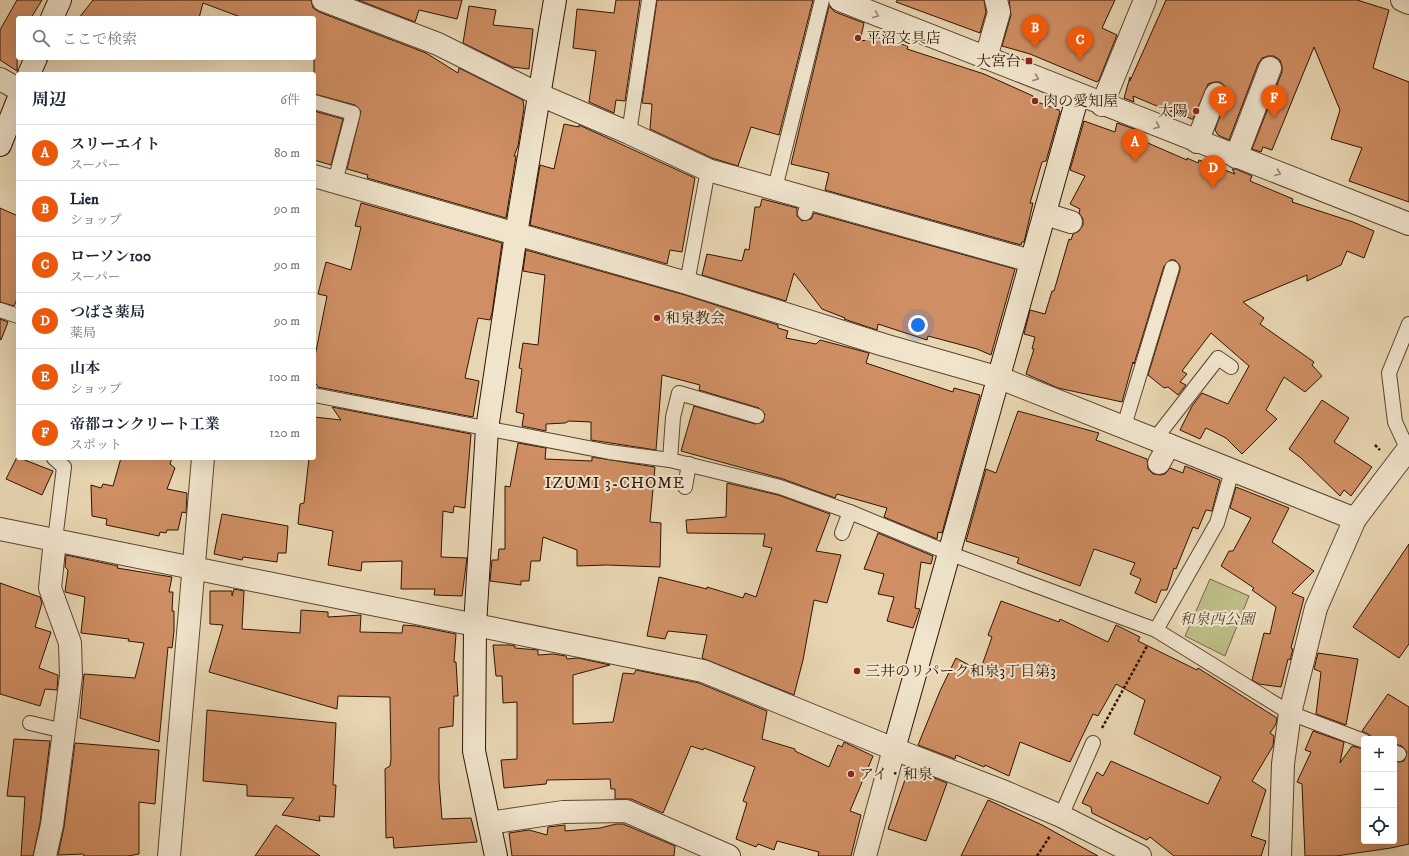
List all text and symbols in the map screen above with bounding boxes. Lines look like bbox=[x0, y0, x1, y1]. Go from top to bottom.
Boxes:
one-way arrow bbox=[873, 10, 880, 18]
pin: B bbox=[1022, 15, 1048, 48]
search box bbox=[16, 16, 316, 60]
icon: search bbox=[30, 27, 52, 49]
pin: C bbox=[1067, 27, 1093, 60]
place label: 平沼文具店 bbox=[866, 29, 941, 48]
text: ここで検索 bbox=[62, 30, 137, 49]
marker: 平沼文具店 bbox=[853, 33, 863, 43]
place label: 大宮台 bbox=[976, 52, 1021, 71]
marker: 大宮台 bbox=[1024, 56, 1034, 66]
one-way arrow bbox=[1033, 74, 1040, 82]
pin: F bbox=[1261, 85, 1287, 118]
pin: E bbox=[1209, 86, 1235, 119]
text: 周辺 bbox=[32, 89, 66, 111]
text: 6件 bbox=[280, 92, 300, 108]
place label: 肉の愛知屋 bbox=[1043, 92, 1118, 111]
marker: 肉の愛知屋 bbox=[1030, 96, 1040, 106]
place label: 太陽 bbox=[1158, 102, 1188, 121]
marker: 太陽 bbox=[1191, 106, 1201, 116]
one-way arrow bbox=[1153, 122, 1160, 130]
pin: A bbox=[1122, 129, 1148, 162]
text: スリーエイト bbox=[70, 135, 160, 154]
text: A bbox=[41, 145, 49, 161]
text: 80 m bbox=[274, 145, 300, 161]
pin: D bbox=[1200, 155, 1226, 188]
text: スーパー bbox=[70, 157, 121, 173]
one-way arrow bbox=[1274, 169, 1281, 177]
text: Lien bbox=[70, 190, 99, 209]
text: B bbox=[41, 201, 49, 217]
text: 90 m bbox=[274, 201, 300, 217]
text: ショップ bbox=[70, 212, 122, 228]
text: ローソン100 bbox=[70, 247, 151, 266]
text: C bbox=[41, 257, 49, 273]
text: 90 m bbox=[274, 257, 300, 273]
text: スーパー bbox=[70, 269, 121, 285]
text: つばさ薬局 bbox=[70, 303, 145, 322]
place label: 和泉教会 bbox=[665, 309, 725, 328]
text: D bbox=[40, 313, 50, 329]
text: 90 m bbox=[274, 313, 300, 329]
marker: 和泉教会 bbox=[652, 313, 662, 323]
your location bbox=[908, 315, 928, 335]
text: 薬局 bbox=[70, 325, 96, 341]
text: 山本 bbox=[70, 359, 100, 378]
text: E bbox=[40, 369, 50, 385]
text: 100 m bbox=[269, 369, 300, 385]
text: ショップ bbox=[70, 381, 122, 397]
text: 帝都コンクリート工業 bbox=[70, 415, 220, 434]
text: F bbox=[41, 425, 49, 441]
text: 120 m bbox=[269, 425, 300, 441]
text: スポット bbox=[70, 437, 122, 453]
district label: IZUMI 3-CHOME bbox=[545, 473, 685, 493]
park label: 和泉西公園 bbox=[1179, 610, 1257, 629]
place label: 三井のリパーク和泉3丁目第3 bbox=[865, 662, 1056, 681]
marker: 三井のリパーク和泉3丁目第3 bbox=[852, 666, 862, 676]
map controls bbox=[1361, 736, 1397, 844]
button: + bbox=[1361, 736, 1397, 772]
place label: アイ・和泉 bbox=[859, 765, 933, 784]
marker: アイ・和泉 bbox=[846, 769, 856, 779]
button: − bbox=[1361, 772, 1397, 808]
button: locate bbox=[1361, 808, 1397, 844]

